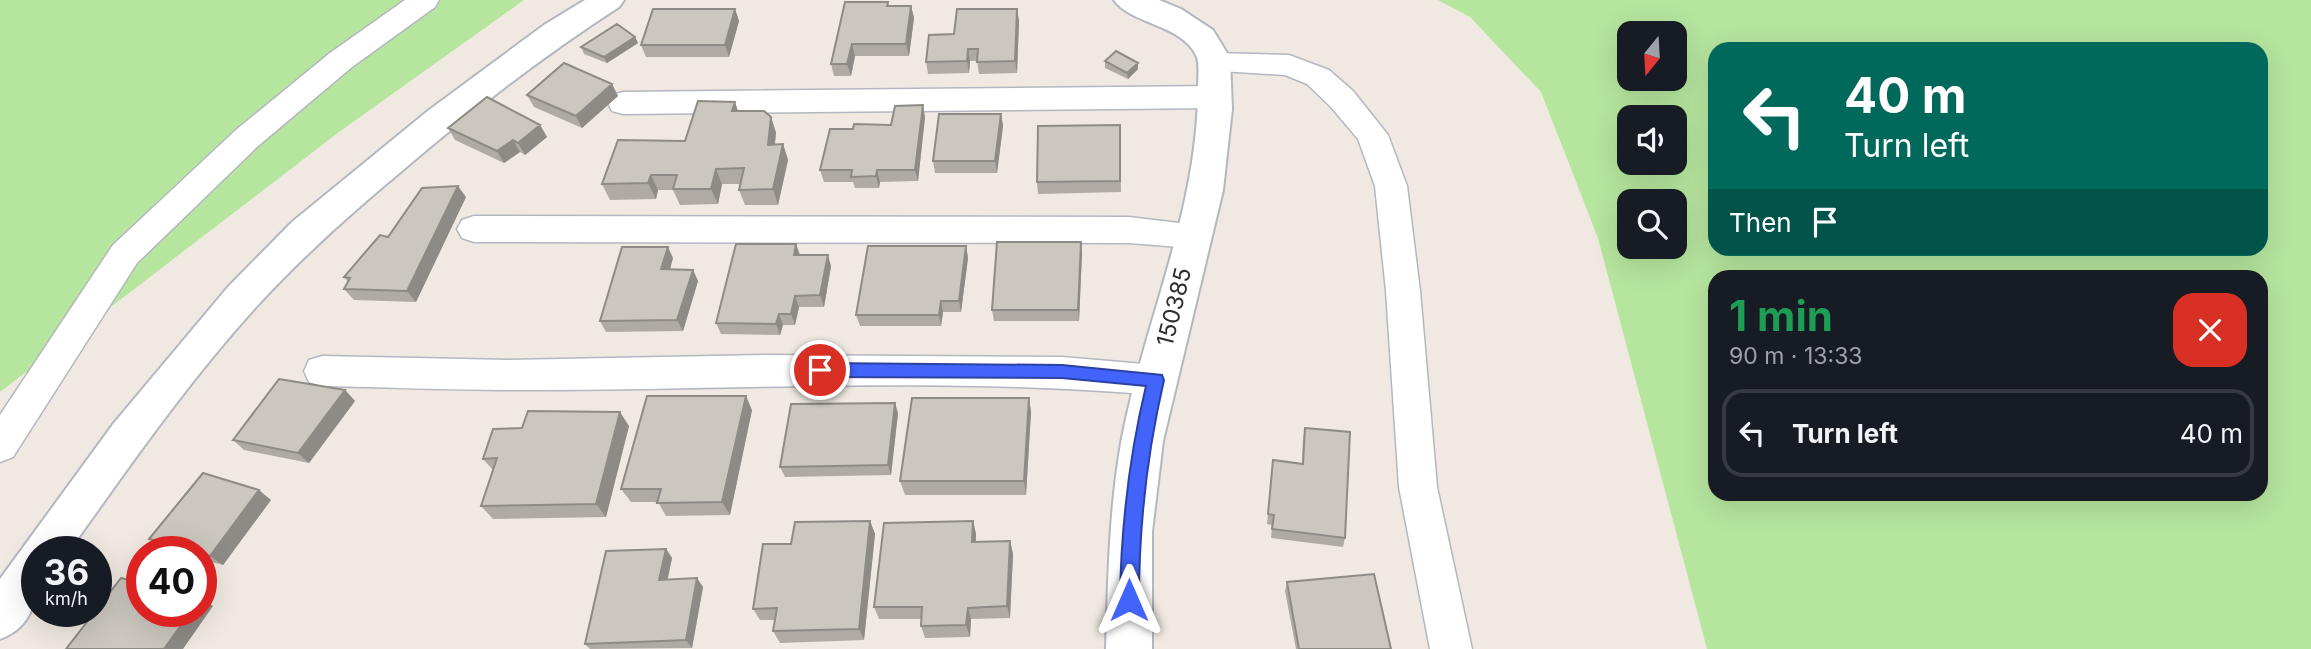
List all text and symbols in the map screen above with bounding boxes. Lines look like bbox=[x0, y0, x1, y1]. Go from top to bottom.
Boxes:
north arrow bbox=[1617, 21, 1687, 91]
map controls bbox=[1617, 21, 1687, 259]
text: 40 m bbox=[1844, 66, 1967, 125]
icon: left bbox=[1729, 70, 1820, 161]
button: sound bbox=[1617, 105, 1687, 175]
text: Turn left bbox=[1844, 126, 1969, 165]
button: search bbox=[1617, 189, 1687, 259]
icon: arrive bbox=[1806, 203, 1844, 241]
text: Then bbox=[1729, 207, 1792, 238]
street label: 150385 bbox=[1151, 265, 1197, 349]
text: 1 min bbox=[1729, 290, 1833, 341]
button: close bbox=[2173, 293, 2247, 367]
pin bbox=[790, 340, 850, 400]
text: 90 m · 13:33 bbox=[1729, 342, 1863, 370]
icon: arrive bbox=[801, 351, 839, 389]
icon: left bbox=[1733, 414, 1771, 452]
text: Turn left bbox=[1792, 418, 1898, 449]
text: 40 m bbox=[2180, 418, 2243, 449]
speed limit sign: 40 bbox=[126, 536, 217, 627]
text: 36 bbox=[44, 551, 89, 593]
position arrow bbox=[1092, 563, 1166, 637]
text: km/h bbox=[45, 588, 88, 609]

